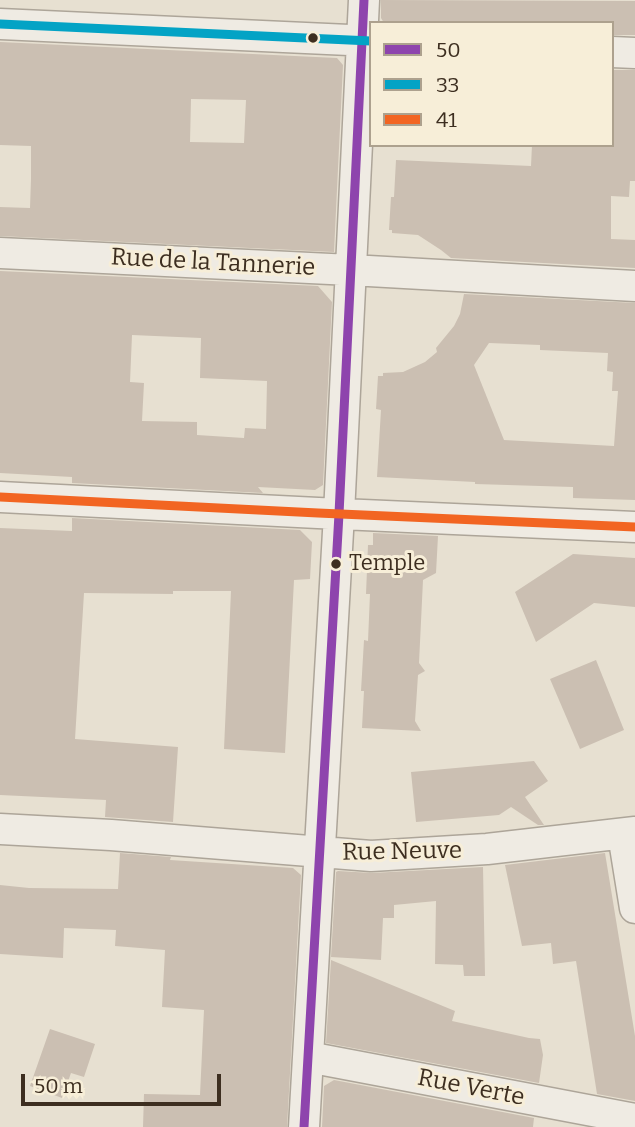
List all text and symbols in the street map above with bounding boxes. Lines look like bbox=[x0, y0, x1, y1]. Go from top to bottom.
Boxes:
legend bbox=[369, 21, 614, 147]
unlabelled marker bbox=[306, 31, 320, 45]
text: 50 bbox=[436, 37, 461, 63]
text: 33 bbox=[436, 72, 460, 98]
text: 41 bbox=[436, 107, 457, 133]
street label: Rue de la Tannerie bbox=[110, 243, 316, 283]
place label: Temple bbox=[349, 551, 425, 577]
marker: Temple bbox=[329, 557, 343, 571]
street label: Rue Neuve bbox=[342, 837, 462, 867]
scale bar bbox=[24, 1060, 224, 1104]
street label: Rue Verte bbox=[415, 1064, 527, 1112]
text: 50 m bbox=[34, 1073, 83, 1099]

